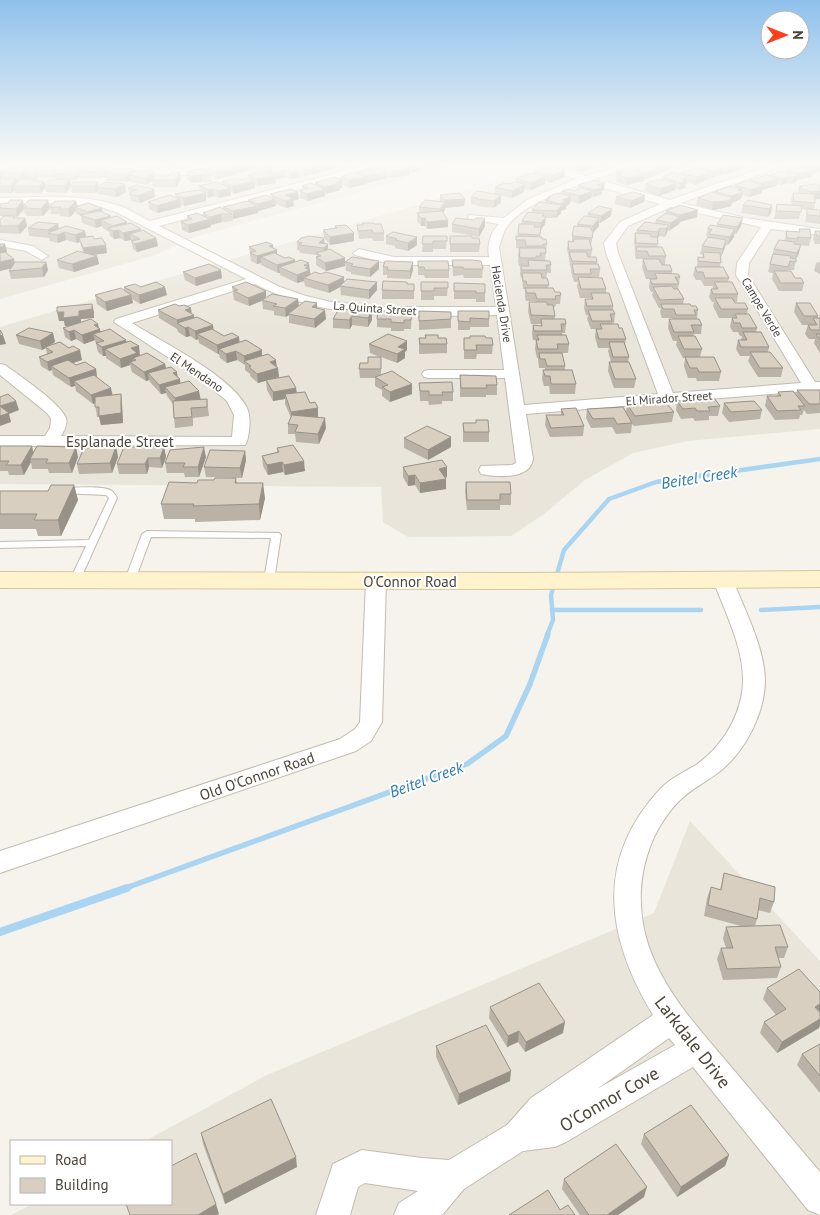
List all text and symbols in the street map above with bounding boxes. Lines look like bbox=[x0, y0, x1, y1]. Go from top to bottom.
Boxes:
north arrow bbox=[760, 10, 810, 60]
text: N bbox=[789, 30, 807, 40]
street label: Hacienda Drive bbox=[489, 264, 515, 344]
street label: Campe Verde bbox=[738, 275, 786, 339]
street label: La Quinta Street bbox=[333, 298, 417, 318]
street label: El Mendano bbox=[168, 349, 226, 395]
street label: El Mirador Street bbox=[625, 387, 713, 409]
street label: Esplanade Street bbox=[66, 432, 174, 451]
water label: Beitel Creek bbox=[659, 461, 739, 493]
street label: O'Connor Road bbox=[363, 572, 457, 591]
street label: Old O'Connor Road bbox=[197, 747, 317, 805]
water label: Beitel Creek bbox=[386, 756, 466, 802]
street label: Larkdale Drive bbox=[650, 991, 736, 1093]
street label: O'Connor Cove bbox=[555, 1061, 663, 1137]
legend bbox=[10, 1140, 172, 1205]
text: Road bbox=[55, 1150, 87, 1169]
text: Building bbox=[55, 1175, 109, 1194]

